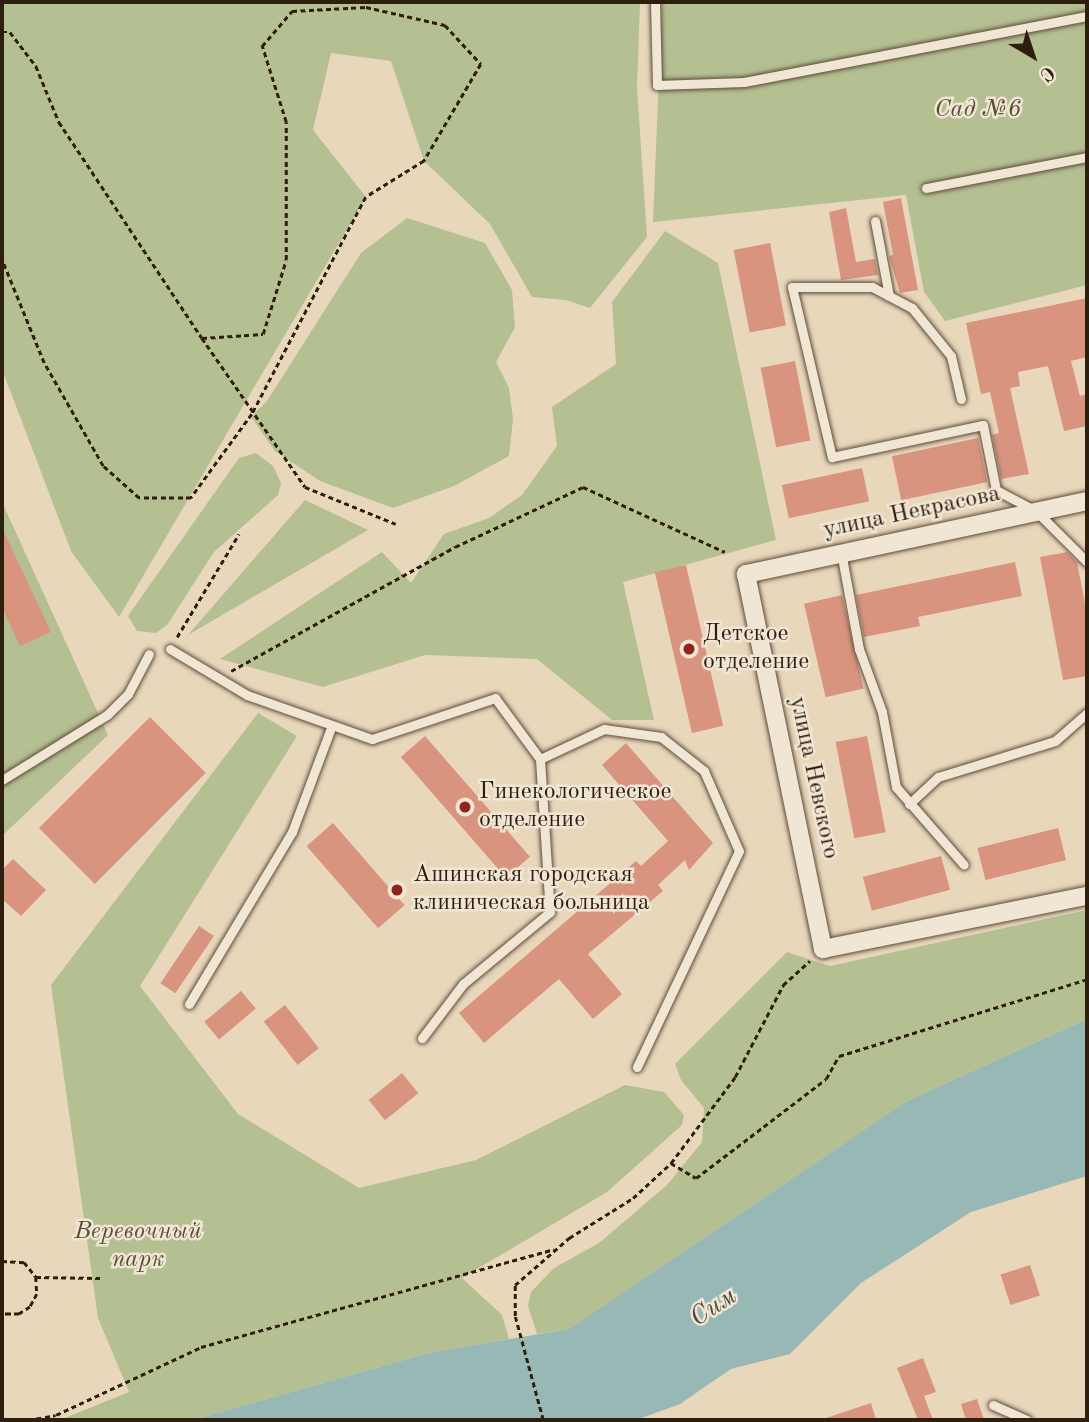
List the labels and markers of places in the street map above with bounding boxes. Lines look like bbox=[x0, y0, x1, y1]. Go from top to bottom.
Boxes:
place label: Детское отделение bbox=[703, 621, 809, 677]
marker: Детское отделение bbox=[681, 641, 697, 657]
place label: Гинекологическое отделение bbox=[479, 779, 672, 835]
marker: Гинекологическое отделение bbox=[457, 799, 473, 815]
place label: Ашинская городская клиническая больница bbox=[413, 862, 650, 918]
marker: Ашинская городская клиническая больница bbox=[387, 880, 407, 900]

